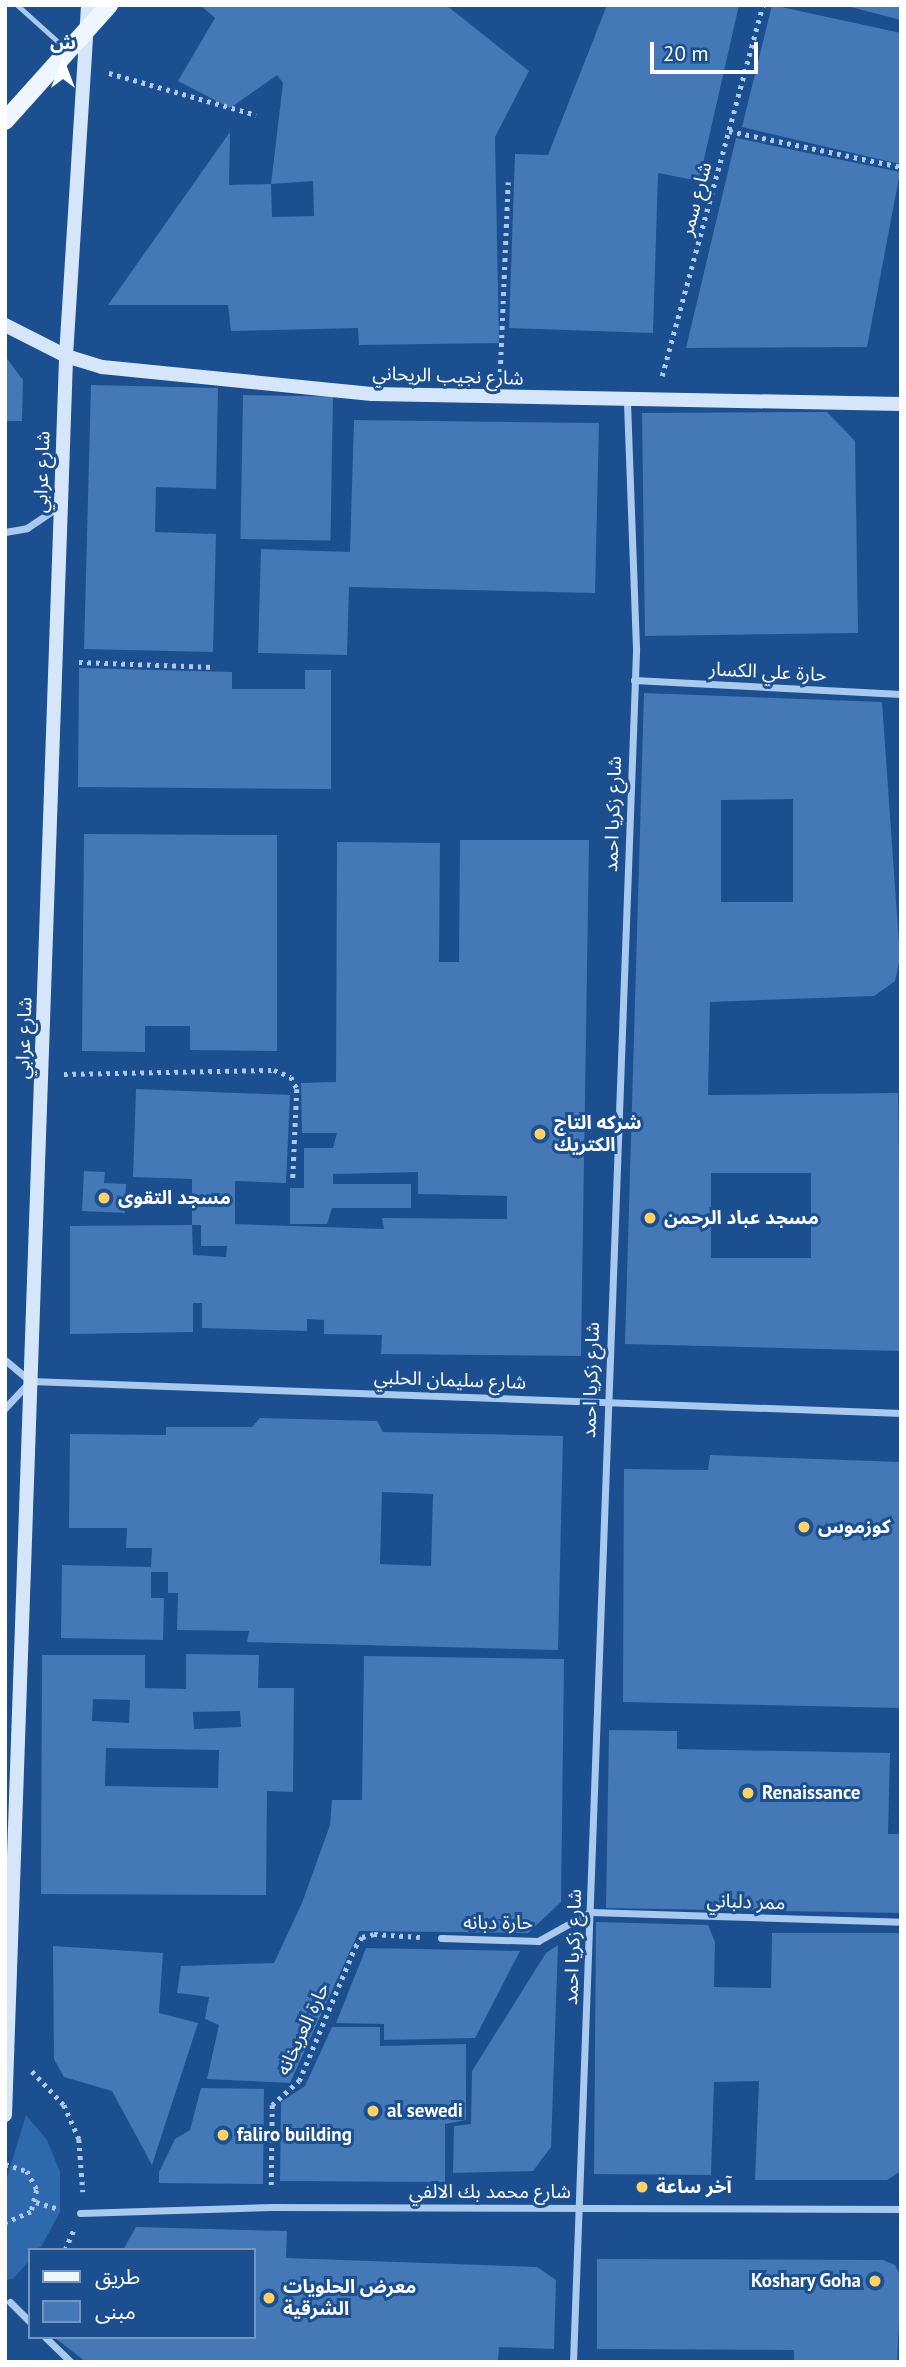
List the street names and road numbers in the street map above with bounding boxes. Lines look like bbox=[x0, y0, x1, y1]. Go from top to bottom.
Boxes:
street label: شارع سمر bbox=[675, 160, 717, 238]
street label: شارع نجيب الريحاني bbox=[372, 362, 524, 390]
street label: شارع عرابي bbox=[29, 430, 55, 514]
street label: حارة علي الكسار bbox=[709, 658, 827, 686]
street label: شارع زكريا احمد bbox=[600, 756, 626, 872]
street label: شارع عرابي bbox=[11, 996, 37, 1080]
street label: شارع زكريا احمد bbox=[578, 1322, 604, 1438]
street label: شارع سليمان الحلبي bbox=[374, 1366, 526, 1394]
street label: شارع زكريا احمد bbox=[560, 1889, 586, 2005]
street label: ممر دلباني bbox=[706, 1889, 786, 1915]
street label: حارة دبانه bbox=[463, 1912, 533, 1934]
street label: حارة العربخانه bbox=[272, 1979, 334, 2079]
street label: شارع محمد بك الالفي bbox=[409, 2181, 571, 2203]

